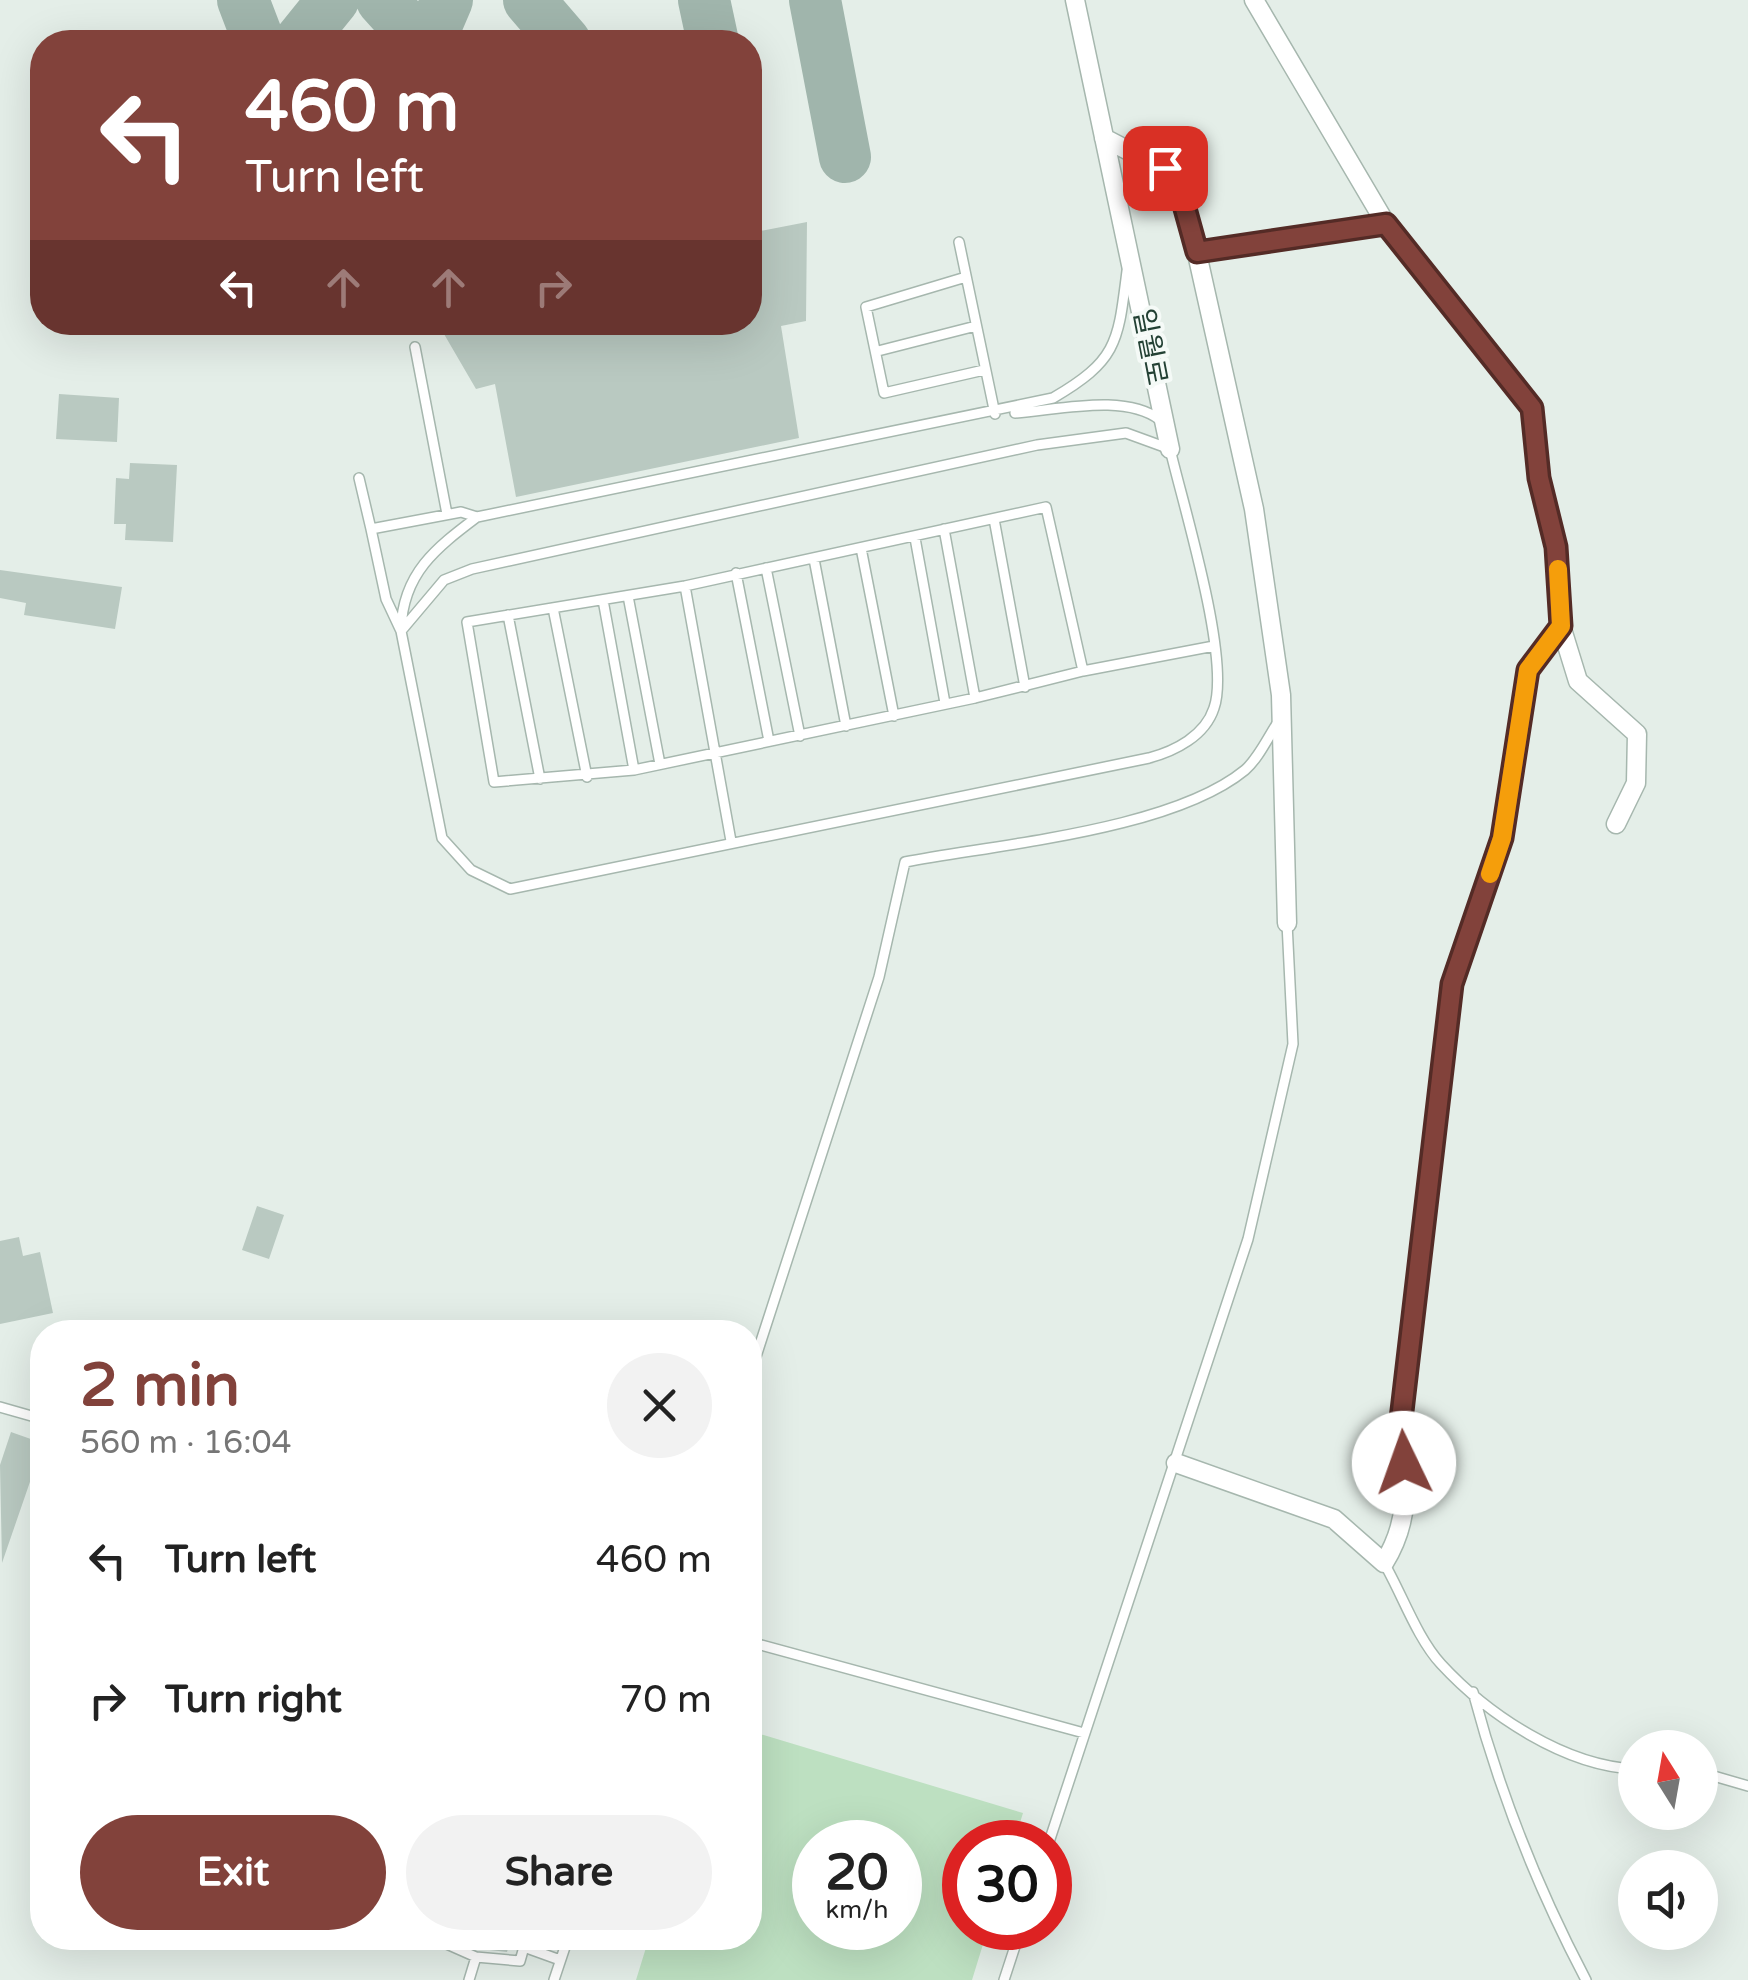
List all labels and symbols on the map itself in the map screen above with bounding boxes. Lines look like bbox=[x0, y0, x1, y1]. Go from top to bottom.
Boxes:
pin bbox=[1123, 126, 1208, 211]
street label: 일월로 bbox=[1126, 306, 1174, 388]
position arrow bbox=[1352, 1411, 1456, 1515]
north arrow bbox=[1618, 1730, 1718, 1830]
speed limit sign: 30 bbox=[942, 1820, 1072, 1950]

